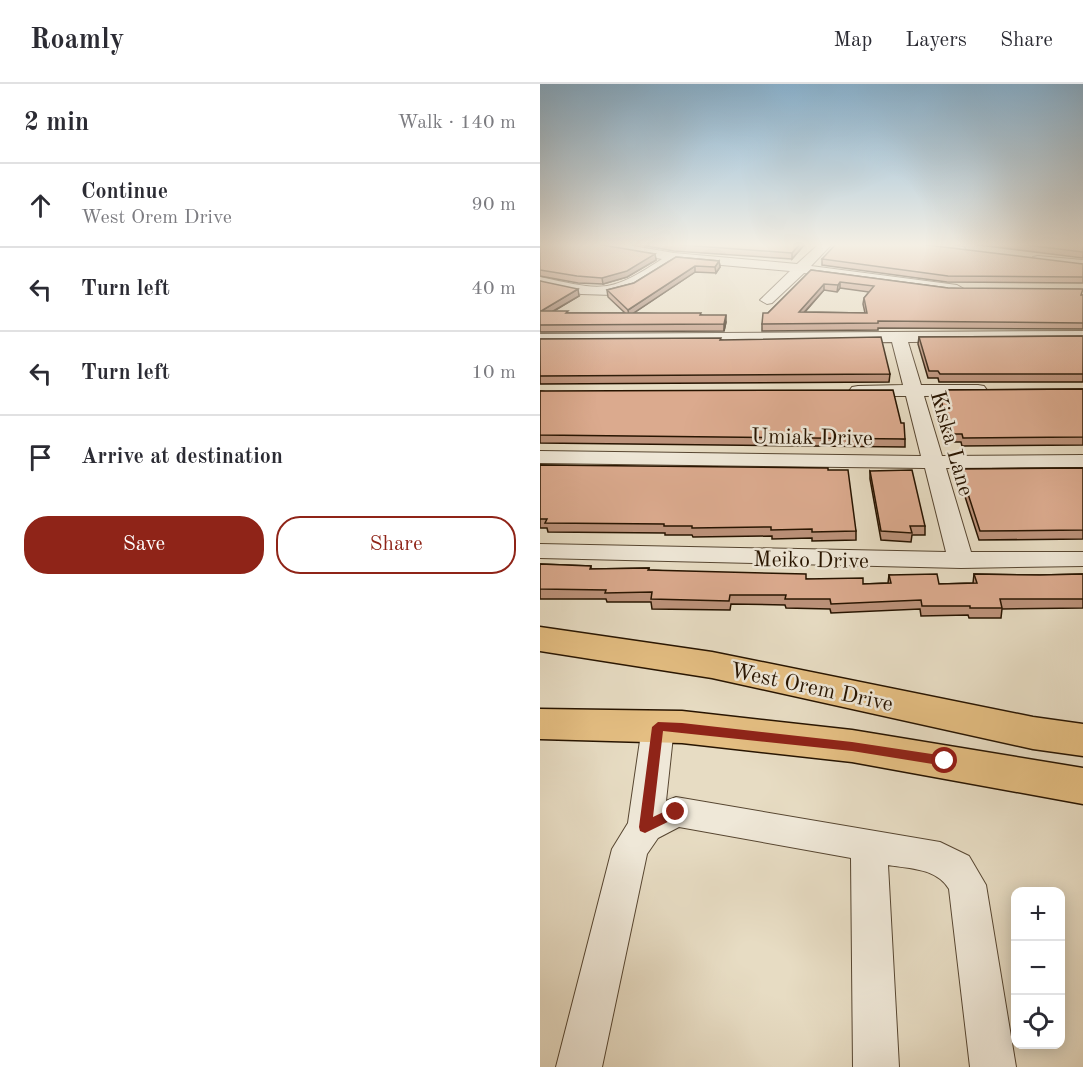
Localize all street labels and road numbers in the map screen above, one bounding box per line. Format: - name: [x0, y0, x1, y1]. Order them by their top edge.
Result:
- street label: Kiska Lane: [926, 389, 977, 499]
- street label: Umiak Drive: [751, 426, 873, 450]
- street label: Meiko Drive: [753, 549, 869, 573]
- street label: West Orem Drive: [728, 660, 895, 716]

